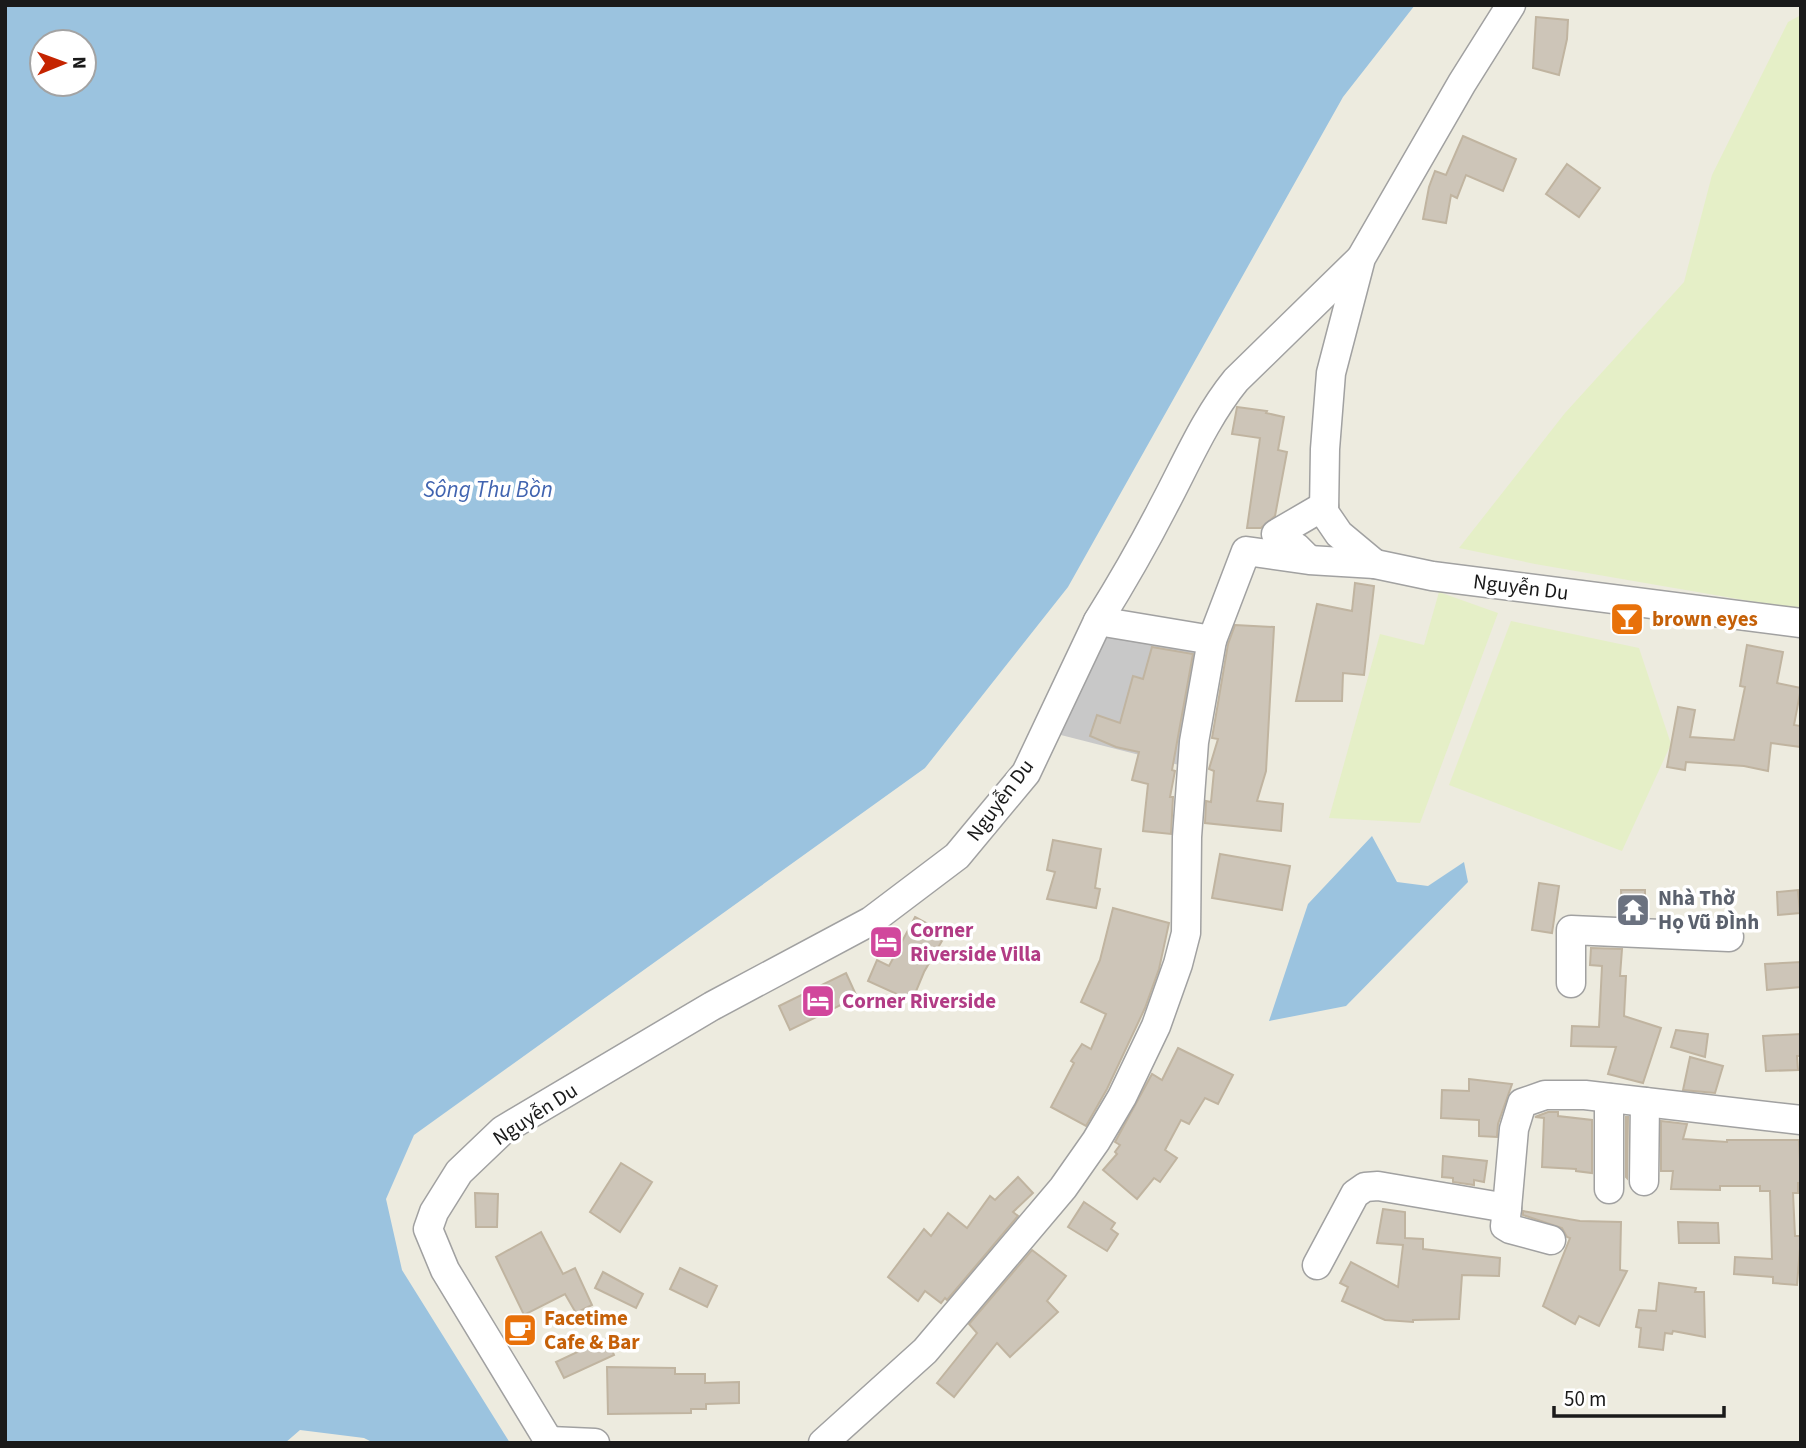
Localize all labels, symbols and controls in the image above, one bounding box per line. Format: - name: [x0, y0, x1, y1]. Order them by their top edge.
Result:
- north arrow: [28, 28, 98, 98]
- text: N: [65, 56, 92, 69]
- water label: Sông Thu Bồn: [423, 473, 553, 506]
- street label: Nguyễn Du: [1472, 566, 1570, 608]
- bar icon: brown eyes: [1608, 600, 1646, 638]
- place label: brown eyes: [1652, 604, 1758, 634]
- street label: Nguyễn Du: [959, 753, 1041, 847]
- place label: Nhà Thờ Họ Vũ ĐÌnh: [1658, 883, 1759, 937]
- temple icon: Nhà Thờ Họ Vũ ĐÌnh: [1614, 891, 1652, 929]
- place label: Corner Riverside Villa: [910, 915, 1041, 969]
- hotel icon: Corner Riverside Villa: [867, 923, 905, 961]
- hotel icon: Corner Riverside: [799, 982, 837, 1020]
- place label: Corner Riverside: [842, 986, 996, 1016]
- street label: Nguyễn Du: [487, 1075, 583, 1153]
- place label: Facetime Cafe & Bar: [544, 1303, 640, 1357]
- cafe icon: Facetime Cafe & Bar: [501, 1311, 539, 1349]
- scale bar: [1554, 1374, 1724, 1418]
- text: 50 m: [1564, 1384, 1606, 1414]

